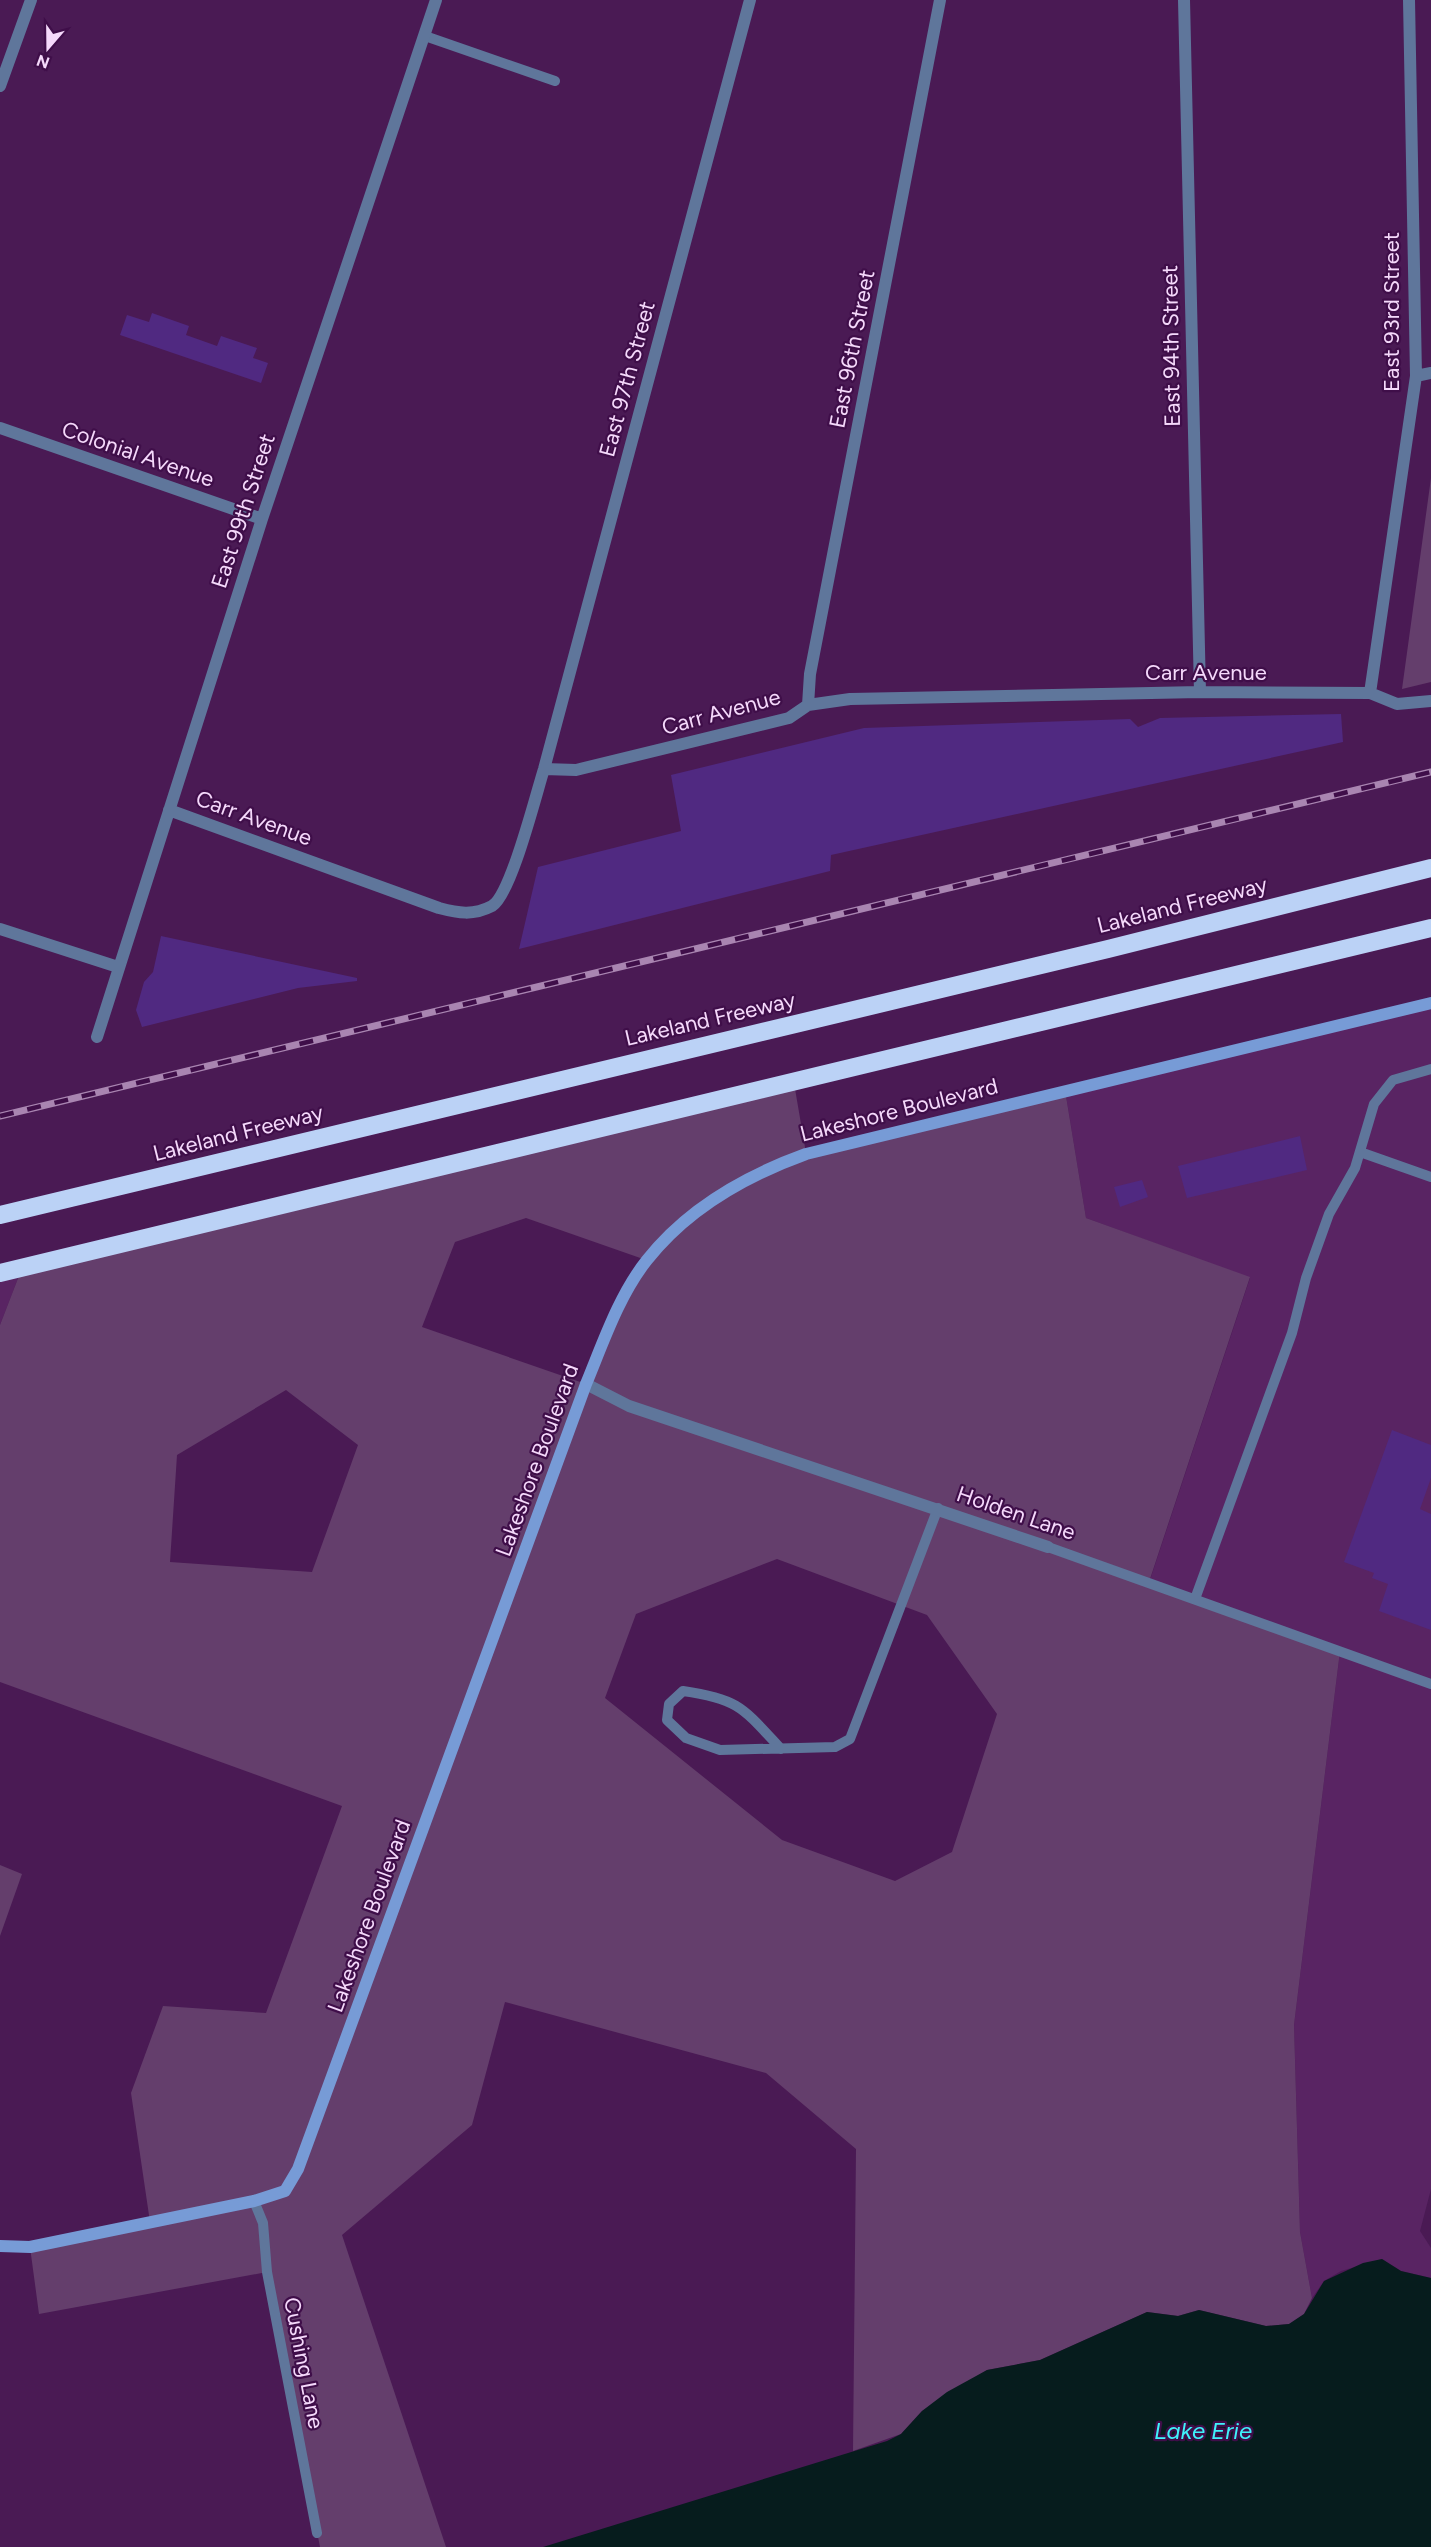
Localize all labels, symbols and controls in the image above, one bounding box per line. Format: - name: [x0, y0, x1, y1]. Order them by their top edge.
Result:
- north arrow: [18, 18, 78, 78]
- text: N: [34, 51, 52, 73]
- street label: East 93rd Street: [1378, 232, 1405, 392]
- street label: East 94th Street: [1156, 265, 1186, 427]
- street label: East 96th Street: [823, 268, 881, 430]
- street label: East 97th Street: [593, 298, 661, 460]
- street label: Colonial Avenue: [58, 415, 218, 493]
- street label: East 99th Street: [205, 430, 281, 592]
- street label: Carr Avenue: [1145, 659, 1267, 686]
- street label: Carr Avenue: [659, 683, 783, 741]
- street label: Carr Avenue: [192, 784, 316, 852]
- street label: Lakeland Freeway: [1094, 871, 1270, 939]
- street label: Lakeland Freeway: [622, 986, 798, 1052]
- street label: Lakeshore Boulevard: [797, 1072, 1001, 1148]
- street label: Lakeland Freeway: [150, 1099, 326, 1167]
- street label: Lakeshore Boulevard: [490, 1360, 584, 1560]
- street label: Holden Lane: [953, 1480, 1079, 1546]
- street label: Lakeshore Boulevard: [322, 1816, 416, 2016]
- street label: Cushing Lane: [278, 2295, 330, 2431]
- water label: Lake Erie: [1154, 2416, 1252, 2445]

